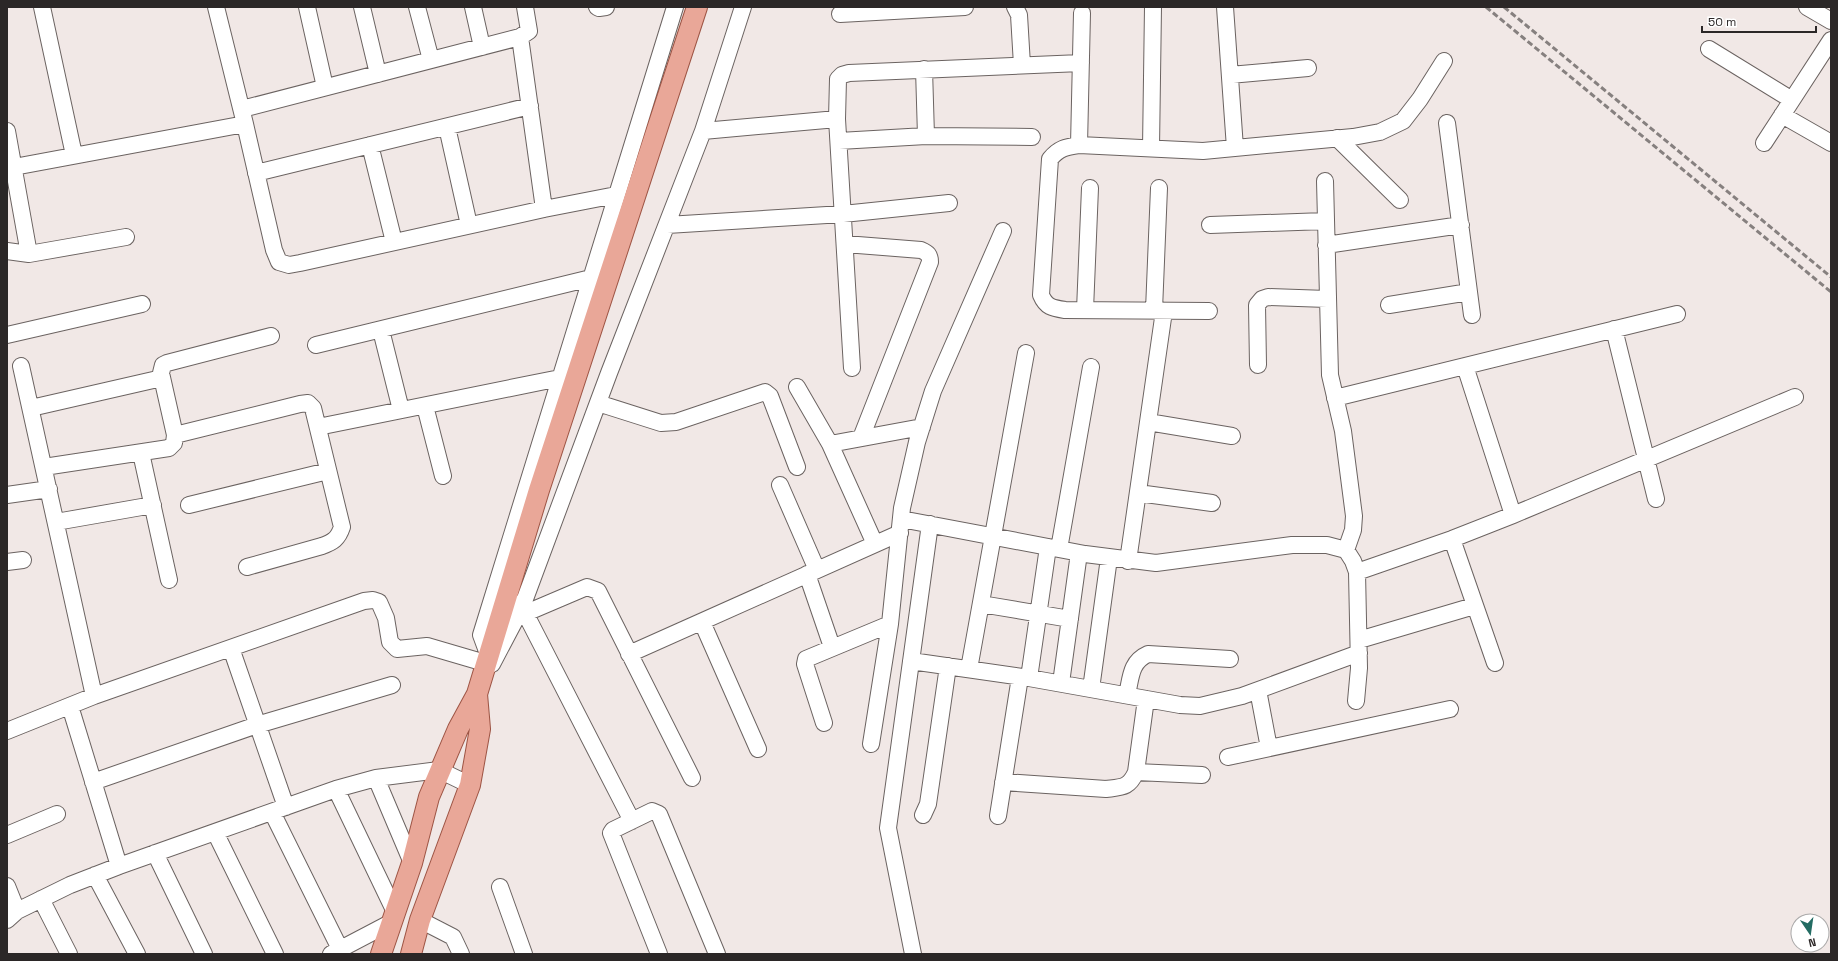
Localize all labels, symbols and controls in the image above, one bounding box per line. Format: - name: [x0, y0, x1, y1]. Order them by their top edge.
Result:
- scale bar: [1702, 8, 1816, 34]
- text: 50 m: [1708, 14, 1736, 30]
- north arrow: [1790, 913, 1830, 953]
- text: N: [1807, 935, 1817, 950]

